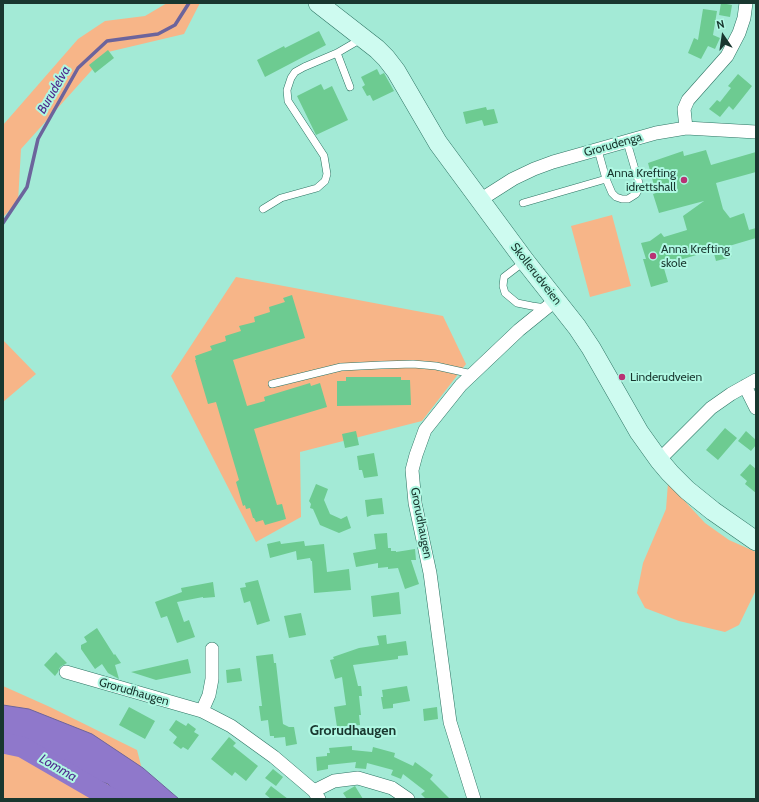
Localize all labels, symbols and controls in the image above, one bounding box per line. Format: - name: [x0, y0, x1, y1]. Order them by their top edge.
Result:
- north arrow: [703, 16, 743, 56]
- text: N: [715, 17, 726, 32]
- water label: Burudelva: [34, 63, 74, 117]
- street label: Grorudenga: [582, 130, 644, 160]
- place label: Anna Krefting idrettshall: [607, 166, 676, 194]
- marker: Anna Krefting idrettshall: [679, 175, 689, 185]
- street label: Skollerudveien: [507, 240, 565, 308]
- place label: Anna Krefting skole: [661, 242, 730, 270]
- marker: Anna Krefting skole: [648, 251, 658, 261]
- place label: Linderudveien: [630, 370, 702, 384]
- marker: Linderudveien: [617, 372, 627, 382]
- street label: Grorudhaugen: [407, 486, 435, 560]
- street label: Grorudhaugen: [97, 675, 171, 709]
- district label: Grorudhaugen: [310, 723, 396, 739]
- water label: Lomma: [37, 751, 79, 785]

